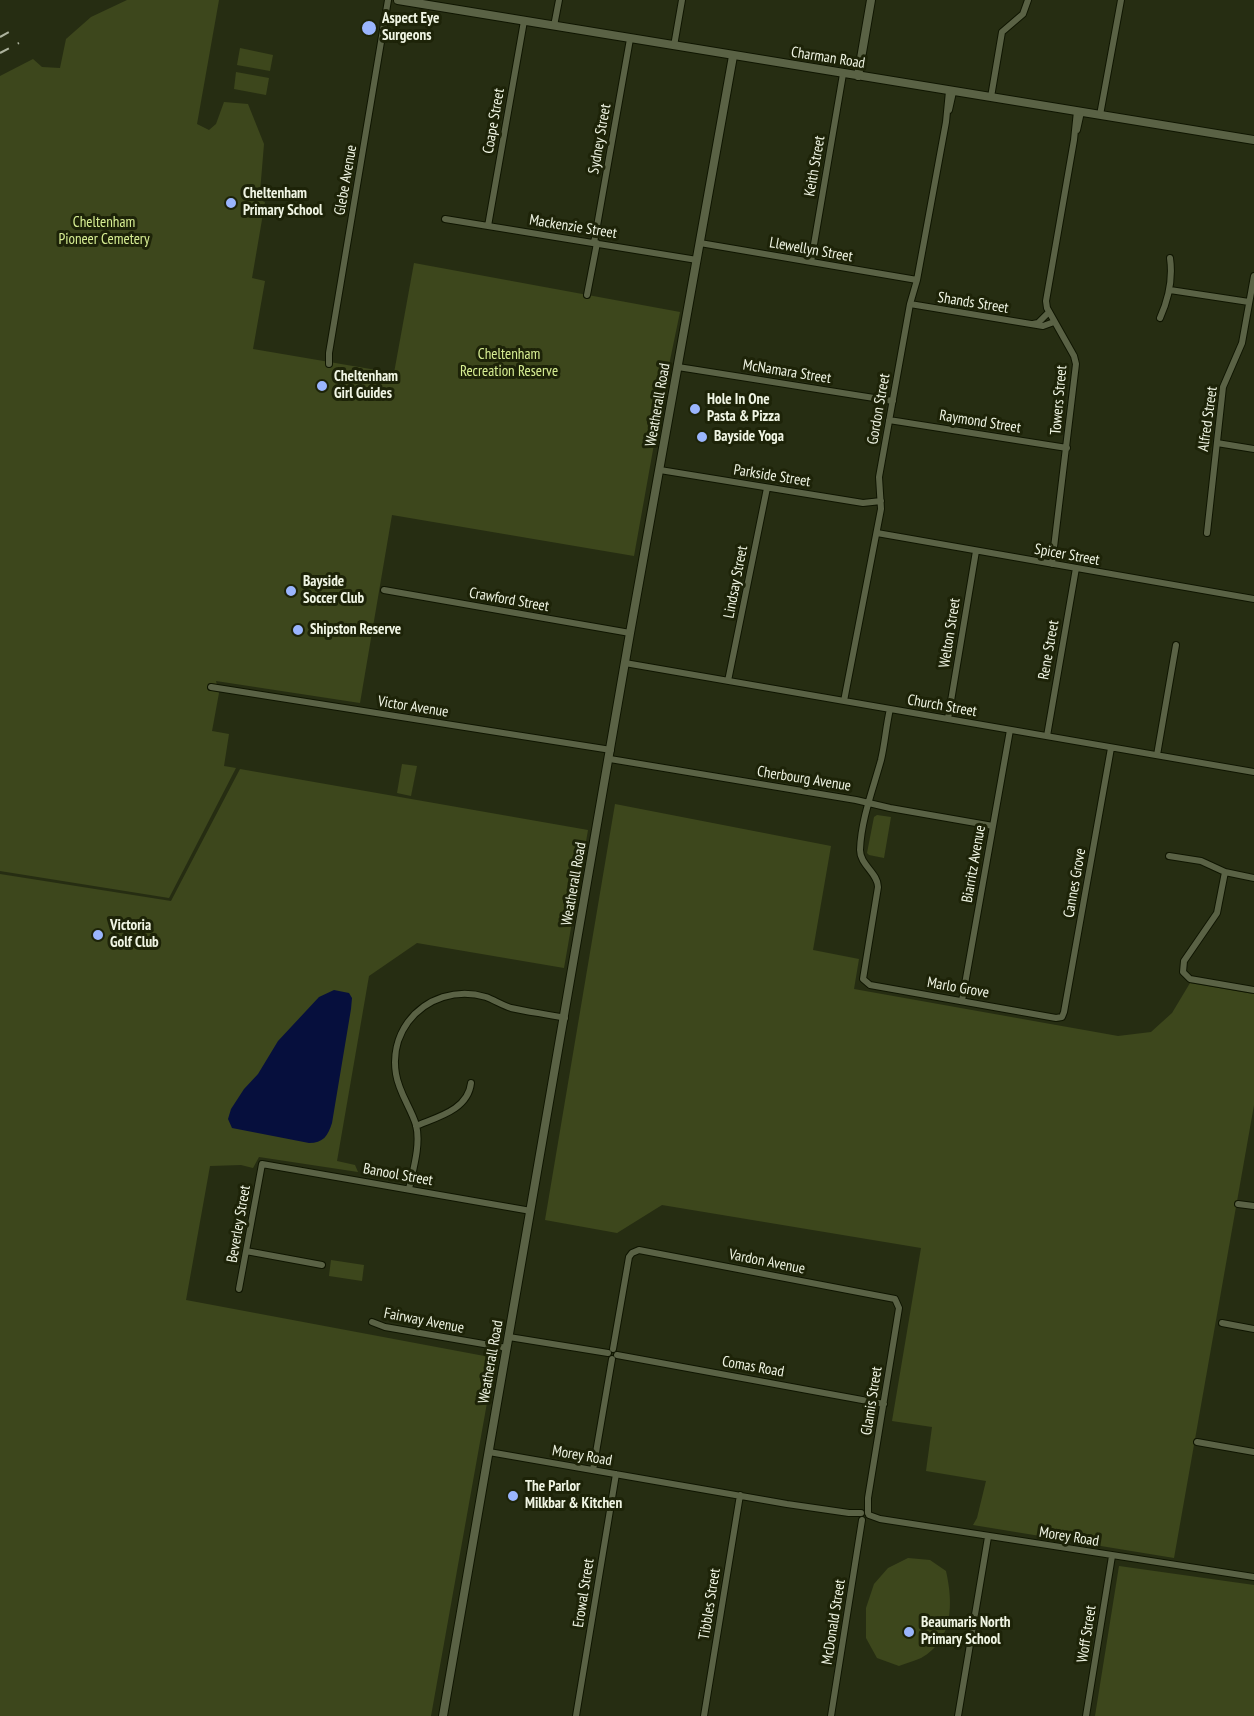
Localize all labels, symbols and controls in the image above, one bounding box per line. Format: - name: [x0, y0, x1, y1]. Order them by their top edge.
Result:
- place label: Aspect Eye Surgeons: [382, 10, 439, 45]
- marker: Aspect Eye Surgeons: [360, 19, 378, 37]
- street label: Charman Road: [790, 43, 866, 73]
- street label: Coape Street: [479, 87, 509, 155]
- street label: Sydney Street: [585, 103, 615, 175]
- street label: Keith Street: [801, 134, 829, 198]
- street label: Glebe Avenue: [331, 144, 361, 216]
- place label: Cheltenham Primary School: [243, 185, 323, 220]
- marker: Cheltenham Primary School: [224, 196, 238, 210]
- street label: Mackenzie Street: [528, 211, 618, 243]
- park label: Cheltenham Pioneer Cemetery: [58, 214, 150, 249]
- street label: Llewellyn Street: [768, 234, 854, 266]
- street label: Shands Street: [936, 289, 1010, 317]
- park label: Cheltenham Recreation Reserve: [460, 346, 558, 381]
- street label: McNamara Street: [742, 356, 832, 388]
- street label: Weatherall Road: [642, 362, 674, 448]
- street label: Towers Street: [1047, 364, 1071, 436]
- place label: Cheltenham Girl Guides: [334, 368, 398, 403]
- street label: Gordon Street: [864, 372, 894, 446]
- marker: Cheltenham Girl Guides: [315, 379, 329, 393]
- street label: Alfred Street: [1195, 385, 1221, 453]
- place label: Hole In One Pasta & Pizza: [707, 391, 780, 426]
- marker: Hole In One Pasta & Pizza: [688, 402, 702, 416]
- street label: Raymond Street: [938, 407, 1022, 437]
- place label: Bayside Yoga: [714, 428, 784, 446]
- marker: Bayside Yoga: [695, 430, 709, 444]
- street label: Parkside Street: [732, 461, 812, 491]
- street label: Spicer Street: [1033, 540, 1101, 570]
- street label: Lindsay Street: [720, 544, 752, 620]
- place label: Bayside Soccer Club: [303, 573, 364, 608]
- marker: Bayside Soccer Club: [284, 584, 298, 598]
- street label: Crawford Street: [468, 584, 550, 616]
- street label: Welton Street: [936, 597, 964, 669]
- street label: Rene Street: [1035, 619, 1063, 681]
- place label: Shipston Reserve: [310, 621, 401, 639]
- marker: Shipston Reserve: [291, 623, 305, 637]
- street label: Church Street: [906, 691, 978, 721]
- street label: Victor Avenue: [376, 693, 450, 721]
- street label: Cherbourg Avenue: [756, 763, 852, 795]
- street label: Biarritz Avenue: [958, 824, 990, 904]
- street label: Weatherall Road: [558, 841, 590, 927]
- street label: Cannes Grove: [1060, 847, 1090, 919]
- place label: Victoria Golf Club: [110, 917, 159, 952]
- marker: Victoria Golf Club: [91, 928, 105, 942]
- street label: Marlo Grove: [926, 974, 990, 1002]
- street label: Banool Street: [362, 1160, 434, 1190]
- street label: Beverley Street: [223, 1184, 255, 1264]
- street label: Vardon Avenue: [727, 1246, 807, 1278]
- street label: Fairway Avenue: [382, 1304, 466, 1338]
- street label: Weatherall Road: [475, 1319, 507, 1405]
- street label: Comas Road: [721, 1353, 785, 1381]
- street label: Glamis Street: [858, 1365, 886, 1437]
- street label: Morey Road: [551, 1442, 613, 1470]
- place label: The Parlor Milkbar & Kitchen: [525, 1478, 622, 1513]
- marker: The Parlor Milkbar & Kitchen: [506, 1489, 520, 1503]
- street label: Morey Road: [1038, 1523, 1100, 1551]
- street label: Erowal Street: [570, 1557, 598, 1629]
- street label: Tibbles Street: [695, 1567, 725, 1641]
- street label: McDonald Street: [818, 1578, 850, 1666]
- street label: Woff Street: [1074, 1604, 1100, 1664]
- place label: Beaumaris North Primary School: [921, 1614, 1011, 1649]
- marker: Beaumaris North Primary School: [902, 1625, 916, 1639]

